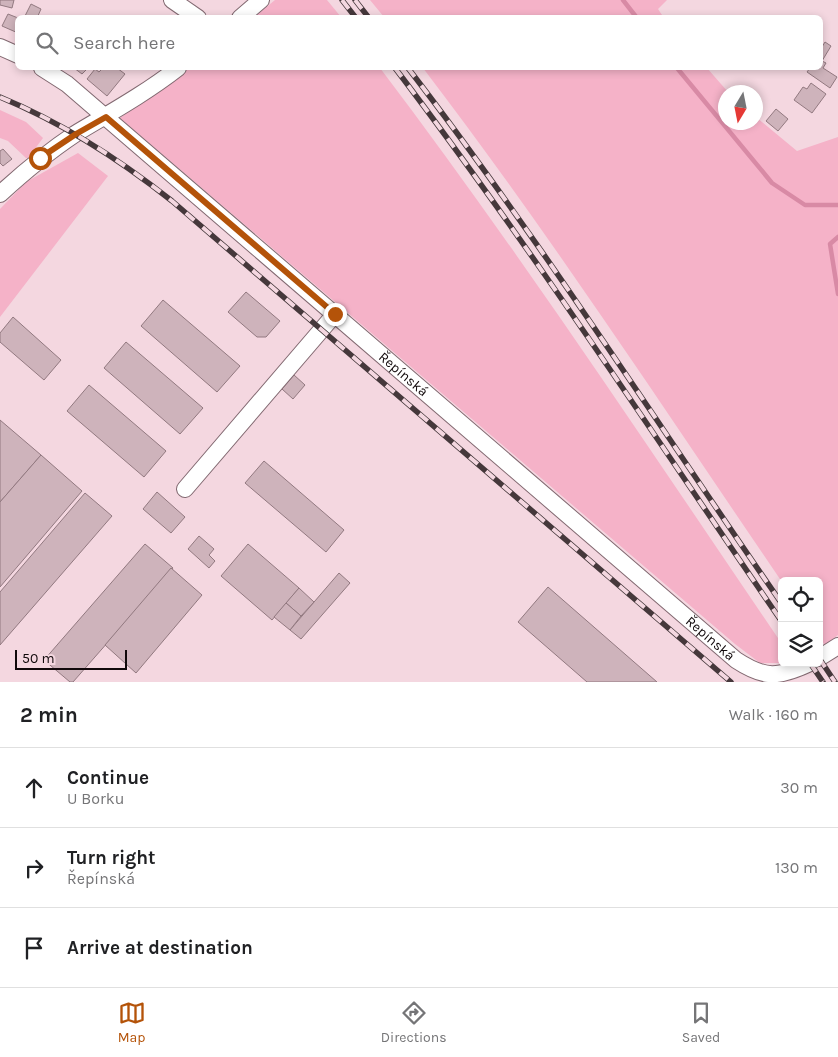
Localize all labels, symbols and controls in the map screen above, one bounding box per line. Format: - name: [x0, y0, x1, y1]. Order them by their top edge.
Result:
- search box: [15, 15, 823, 70]
- icon: search: [33, 29, 61, 57]
- text: Search here: [73, 32, 175, 54]
- north arrow: [718, 85, 763, 130]
- route start: [29, 147, 52, 170]
- route end: [324, 303, 347, 326]
- street label: Řepínská: [375, 348, 432, 400]
- map controls: [778, 577, 823, 667]
- button: locate: [778, 577, 823, 622]
- street label: Řepínská: [682, 613, 738, 664]
- button: layers: [778, 622, 823, 667]
- scale bar: [15, 647, 128, 670]
- text: 50 m: [22, 650, 55, 667]
- text: 2 min: [20, 703, 78, 727]
- text: Walk · 160 m: [729, 705, 818, 724]
- text: Continue: [67, 767, 149, 789]
- icon: ahead: [20, 774, 48, 802]
- text: 30 m: [780, 778, 818, 797]
- text: U Borku: [67, 789, 124, 808]
- text: Turn right: [67, 847, 156, 869]
- icon: right: [20, 854, 48, 882]
- text: 130 m: [775, 858, 818, 877]
- text: Řepínská: [67, 869, 135, 888]
- icon: arrive: [20, 934, 48, 962]
- text: Arrive at destination: [67, 937, 253, 959]
- tab: Map: [118, 999, 146, 1046]
- tab: Directions: [381, 999, 447, 1046]
- tab: Saved: [682, 999, 720, 1046]

